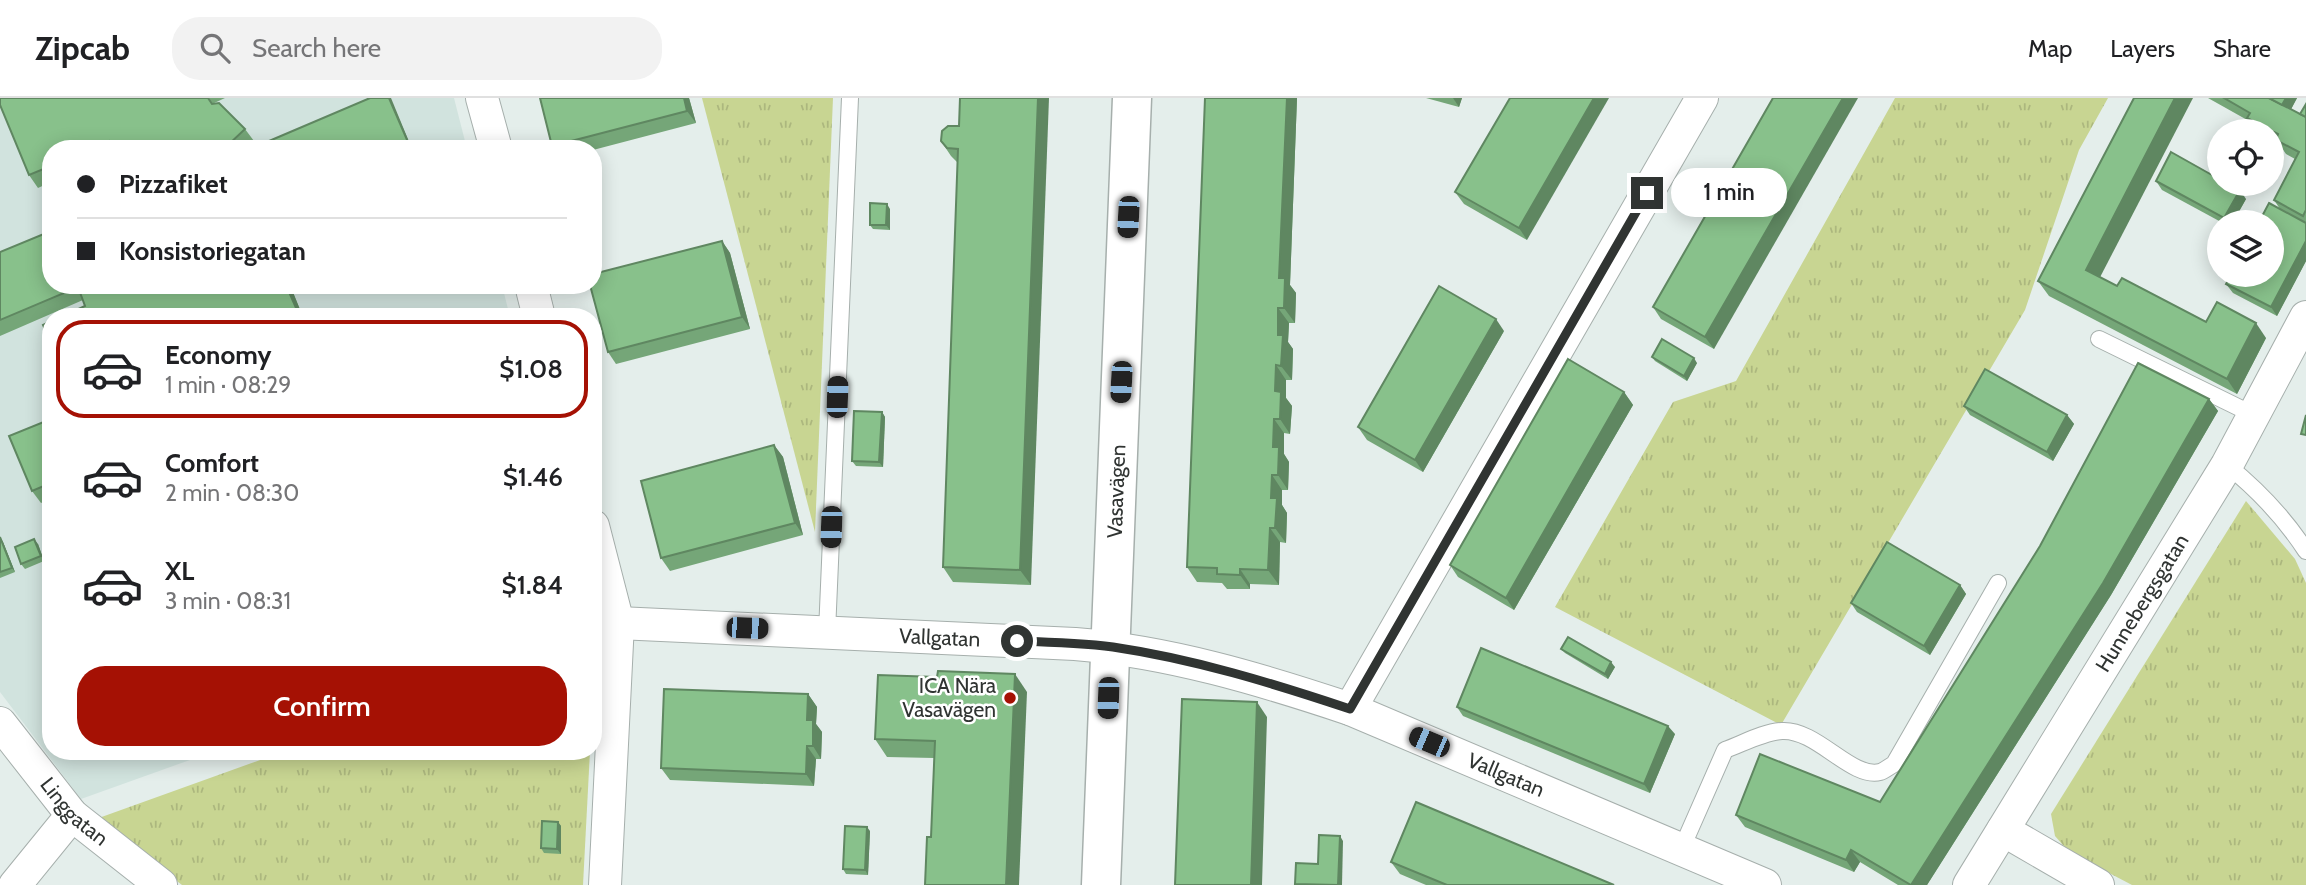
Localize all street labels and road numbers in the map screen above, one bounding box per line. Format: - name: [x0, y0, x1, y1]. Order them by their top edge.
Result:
- street label: Vasavägen: [1102, 444, 1130, 539]
- street label: Hunnebergsgatan: [2090, 529, 2194, 676]
- street label: Vallgatan: [899, 623, 981, 652]
- street label: Vallgatan: [1464, 747, 1548, 802]
- street label: Linggatan: [35, 772, 113, 851]

